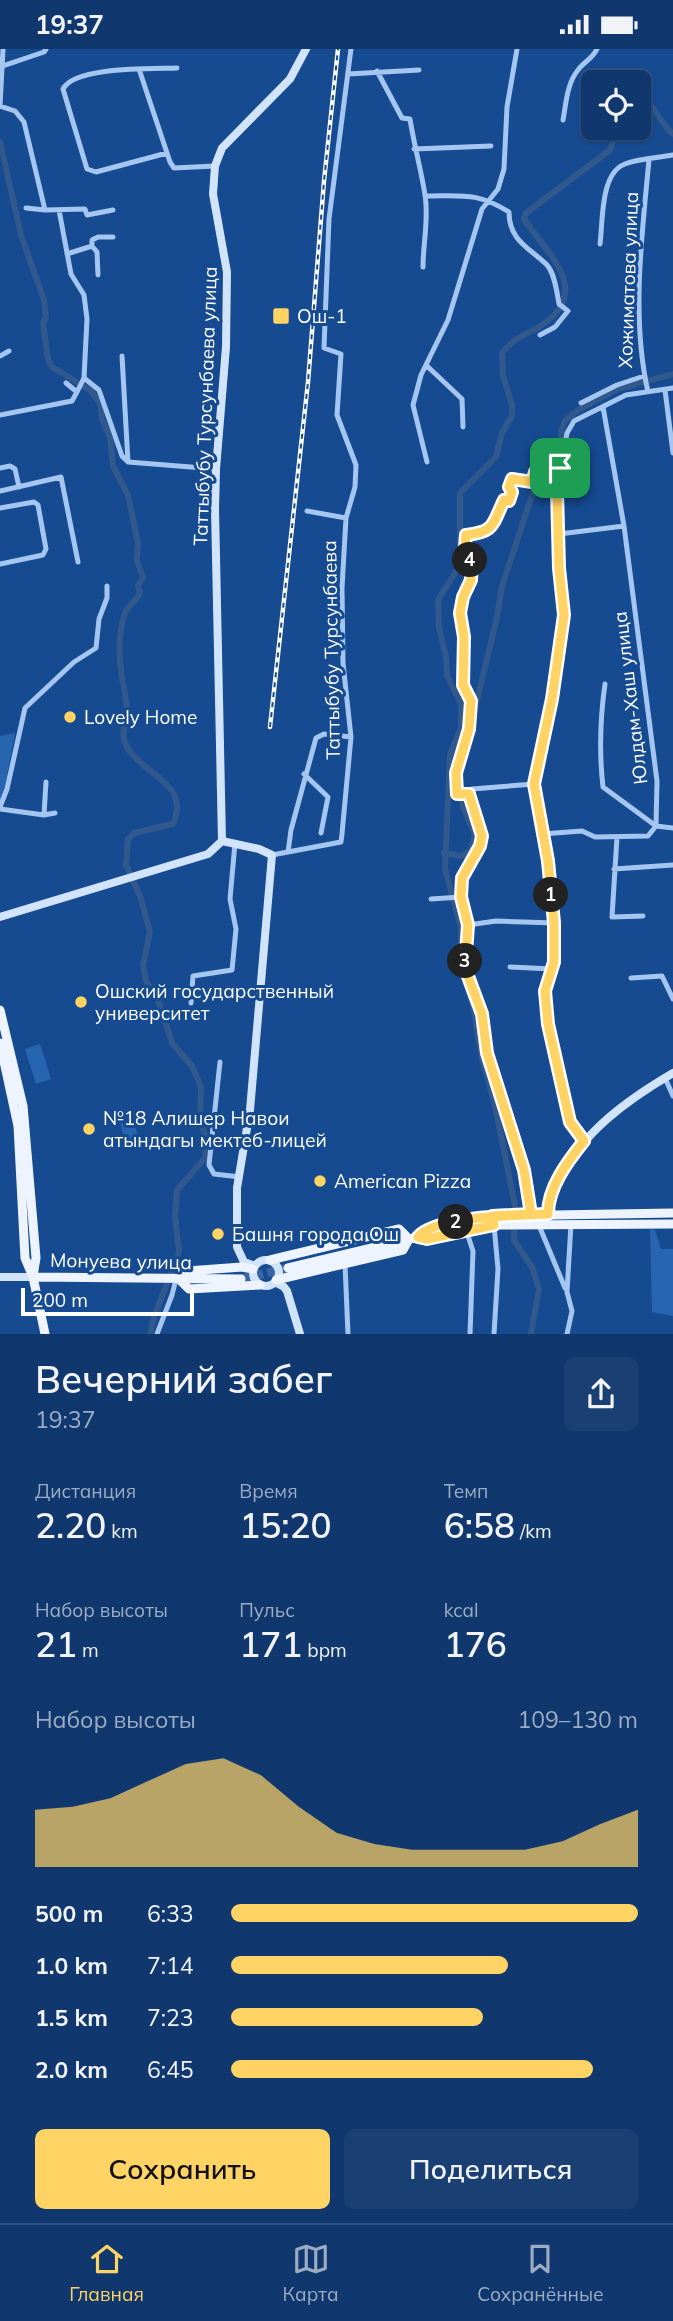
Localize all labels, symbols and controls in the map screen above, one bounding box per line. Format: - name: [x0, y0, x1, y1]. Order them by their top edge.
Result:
- text: 19:37: [35, 8, 104, 41]
- map controls: [581, 70, 651, 140]
- button: locate: [581, 70, 651, 140]
- street label: Хожиматова улица: [613, 191, 643, 369]
- street label: Таттыбубу Турсунбаева улица: [188, 266, 222, 546]
- place label: Ош-1: [297, 304, 347, 328]
- marker: Ош-1: [271, 306, 291, 326]
- pin: [530, 438, 590, 498]
- icon: arrive: [541, 449, 579, 487]
- street label: Таттыбубу Турсунбаева: [317, 540, 345, 760]
- pin: 4: [452, 543, 488, 577]
- text: 4: [464, 547, 475, 571]
- street label: Юлдам-Хаш улица: [607, 610, 653, 786]
- place label: Lovely Home: [84, 705, 197, 729]
- marker: Lovely Home: [62, 709, 78, 725]
- pin: 1: [534, 877, 568, 913]
- text: 1: [545, 882, 556, 906]
- pin: 3: [448, 943, 482, 979]
- text: 3: [459, 948, 470, 972]
- place label: Ошский государственный университет: [95, 979, 334, 1025]
- marker: Ошский государственный университет: [73, 994, 89, 1010]
- place label: №18 Алишер Навои атындагы мектеб-лицей: [103, 1106, 327, 1152]
- marker: №18 Алишер Навои атындагы мектеб-лицей: [81, 1121, 97, 1137]
- place label: American Pizza: [334, 1169, 471, 1193]
- marker: American Pizza: [312, 1173, 328, 1189]
- pin: 2: [438, 1205, 474, 1239]
- text: 2: [450, 1209, 461, 1233]
- place label: Башня города Ош: [232, 1222, 399, 1246]
- marker: Башня города Ош: [210, 1226, 226, 1242]
- street label: Монуева улица: [50, 1248, 192, 1274]
- scale bar: [21, 1285, 194, 1317]
- text: 200 m: [32, 1288, 88, 1312]
- text: Вечерний забег: [35, 1355, 332, 1403]
- button: share: [564, 1357, 638, 1431]
- text: 19:37: [35, 1405, 95, 1434]
- text: Дистанция: [35, 1479, 136, 1503]
- text: Время: [239, 1479, 298, 1503]
- text: Темп: [444, 1479, 488, 1503]
- text: 2.20: [35, 1503, 106, 1547]
- text: 15:20: [239, 1503, 332, 1547]
- text: 6:58: [444, 1503, 515, 1547]
- text: km: [106, 1519, 138, 1543]
- text: /km: [515, 1519, 552, 1543]
- text: Набор высоты: [35, 1598, 168, 1622]
- text: Пульс: [239, 1598, 295, 1622]
- text: kcal: [444, 1598, 478, 1622]
- text: 21: [35, 1622, 77, 1666]
- text: 171: [239, 1622, 302, 1666]
- text: 176: [444, 1622, 507, 1666]
- text: m: [77, 1638, 99, 1662]
- text: bpm: [302, 1638, 347, 1662]
- text: Набор высоты: [35, 1705, 196, 1734]
- text: 109–130 m: [517, 1705, 638, 1734]
- text: 500 m: [35, 1899, 103, 1928]
- text: 6:33: [147, 1899, 194, 1928]
- text: 1.0 km: [35, 1951, 108, 1980]
- text: 7:14: [147, 1951, 194, 1980]
- text: 1.5 km: [35, 2003, 108, 2032]
- text: 7:23: [147, 2003, 194, 2032]
- text: 2.0 km: [35, 2055, 108, 2084]
- text: 6:45: [147, 2055, 194, 2084]
- button: Сохранить: [35, 2129, 330, 2209]
- button: Поделиться: [344, 2129, 638, 2209]
- tab: Главная: [69, 2240, 144, 2306]
- tab: Карта: [283, 2240, 339, 2306]
- tab: Сохранённые: [477, 2240, 604, 2306]

